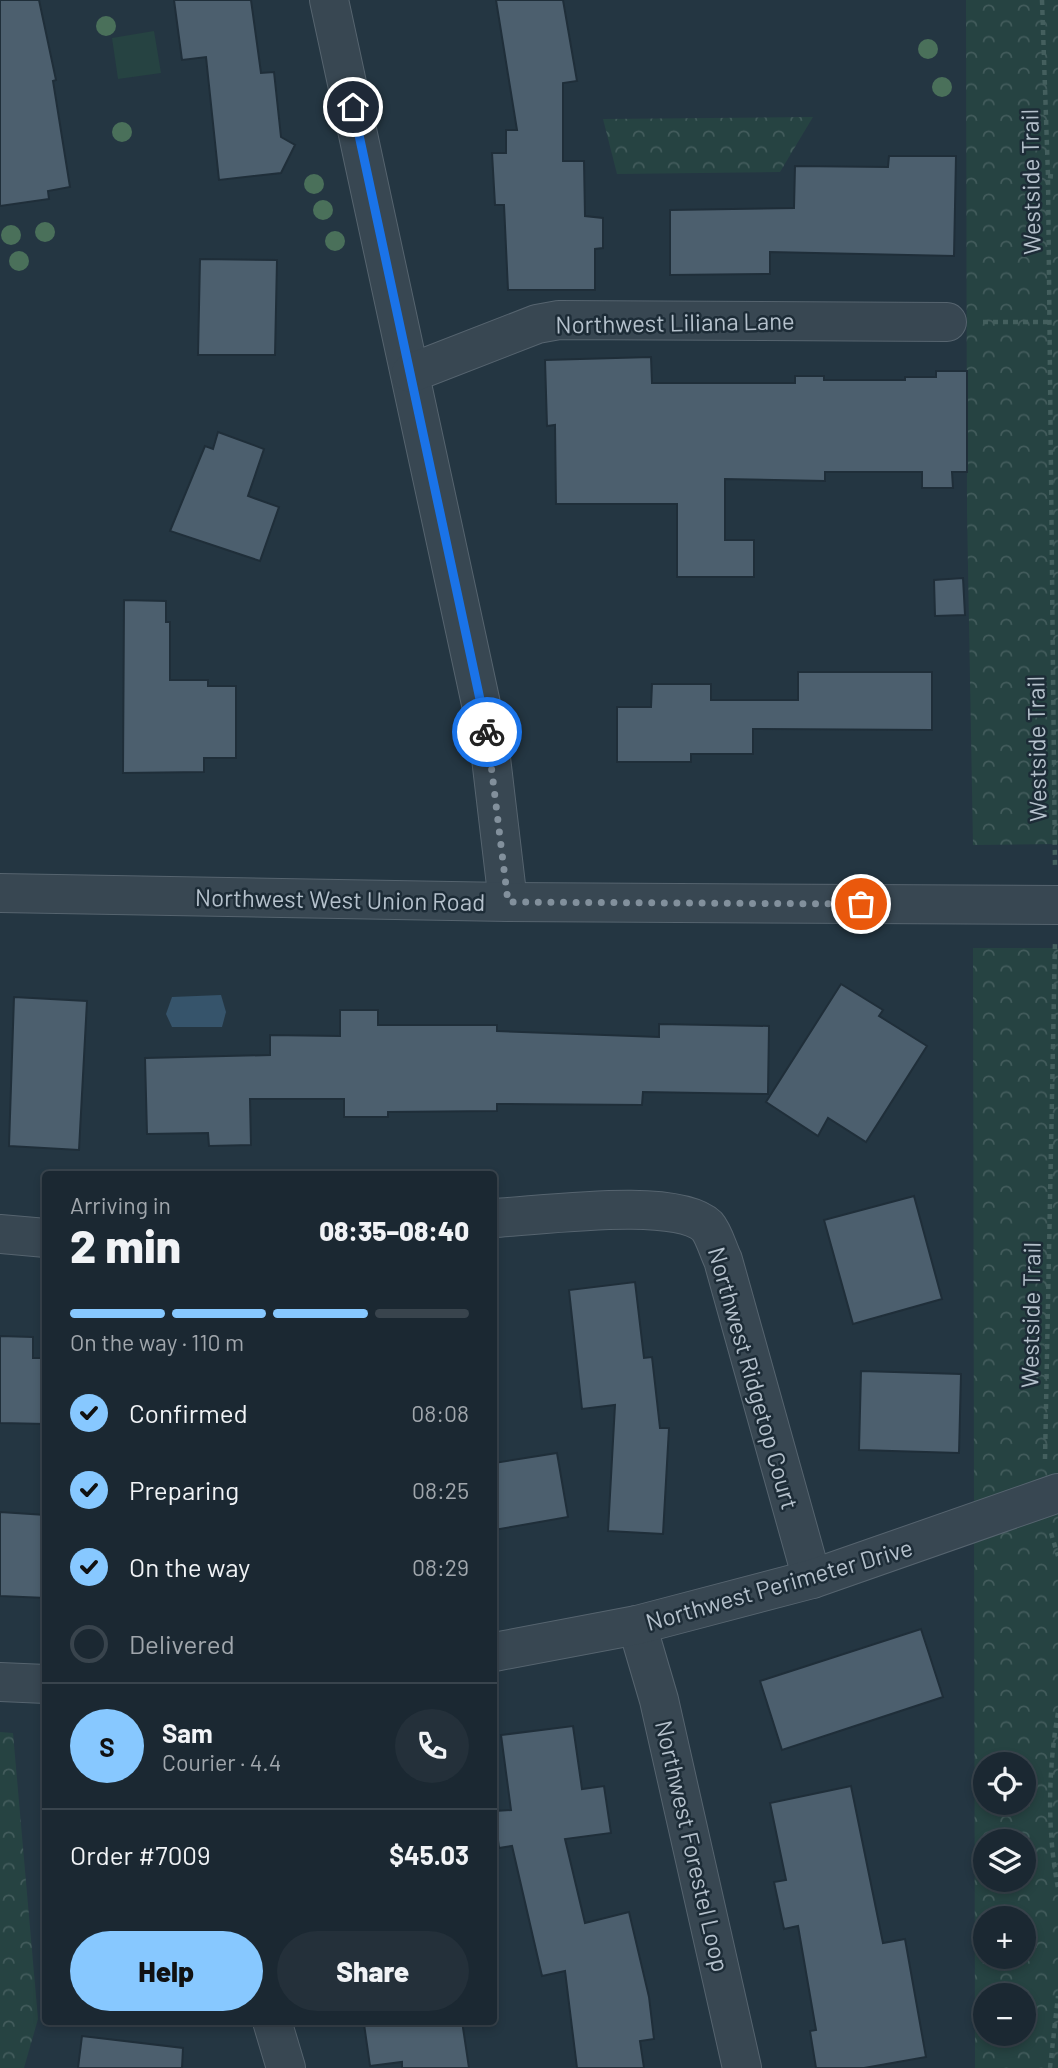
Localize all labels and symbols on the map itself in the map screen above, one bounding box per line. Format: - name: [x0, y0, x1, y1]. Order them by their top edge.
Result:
- pin: [323, 77, 383, 137]
- street label: Westside Trail: [1014, 109, 1046, 255]
- street label: Northwest Liliana Lane: [555, 305, 795, 339]
- street label: Westside Trail: [1020, 676, 1052, 822]
- courier: [452, 697, 522, 767]
- pin: [831, 874, 891, 934]
- street label: Northwest West Union Road: [195, 882, 485, 916]
- street label: Westside Trail: [1014, 1242, 1046, 1388]
- street label: Northwest Ridgetop Court: [703, 1243, 805, 1513]
- street label: Northwest Perimeter Drive: [642, 1532, 916, 1636]
- street label: Northwest Forestel Loop: [650, 1717, 736, 1975]

